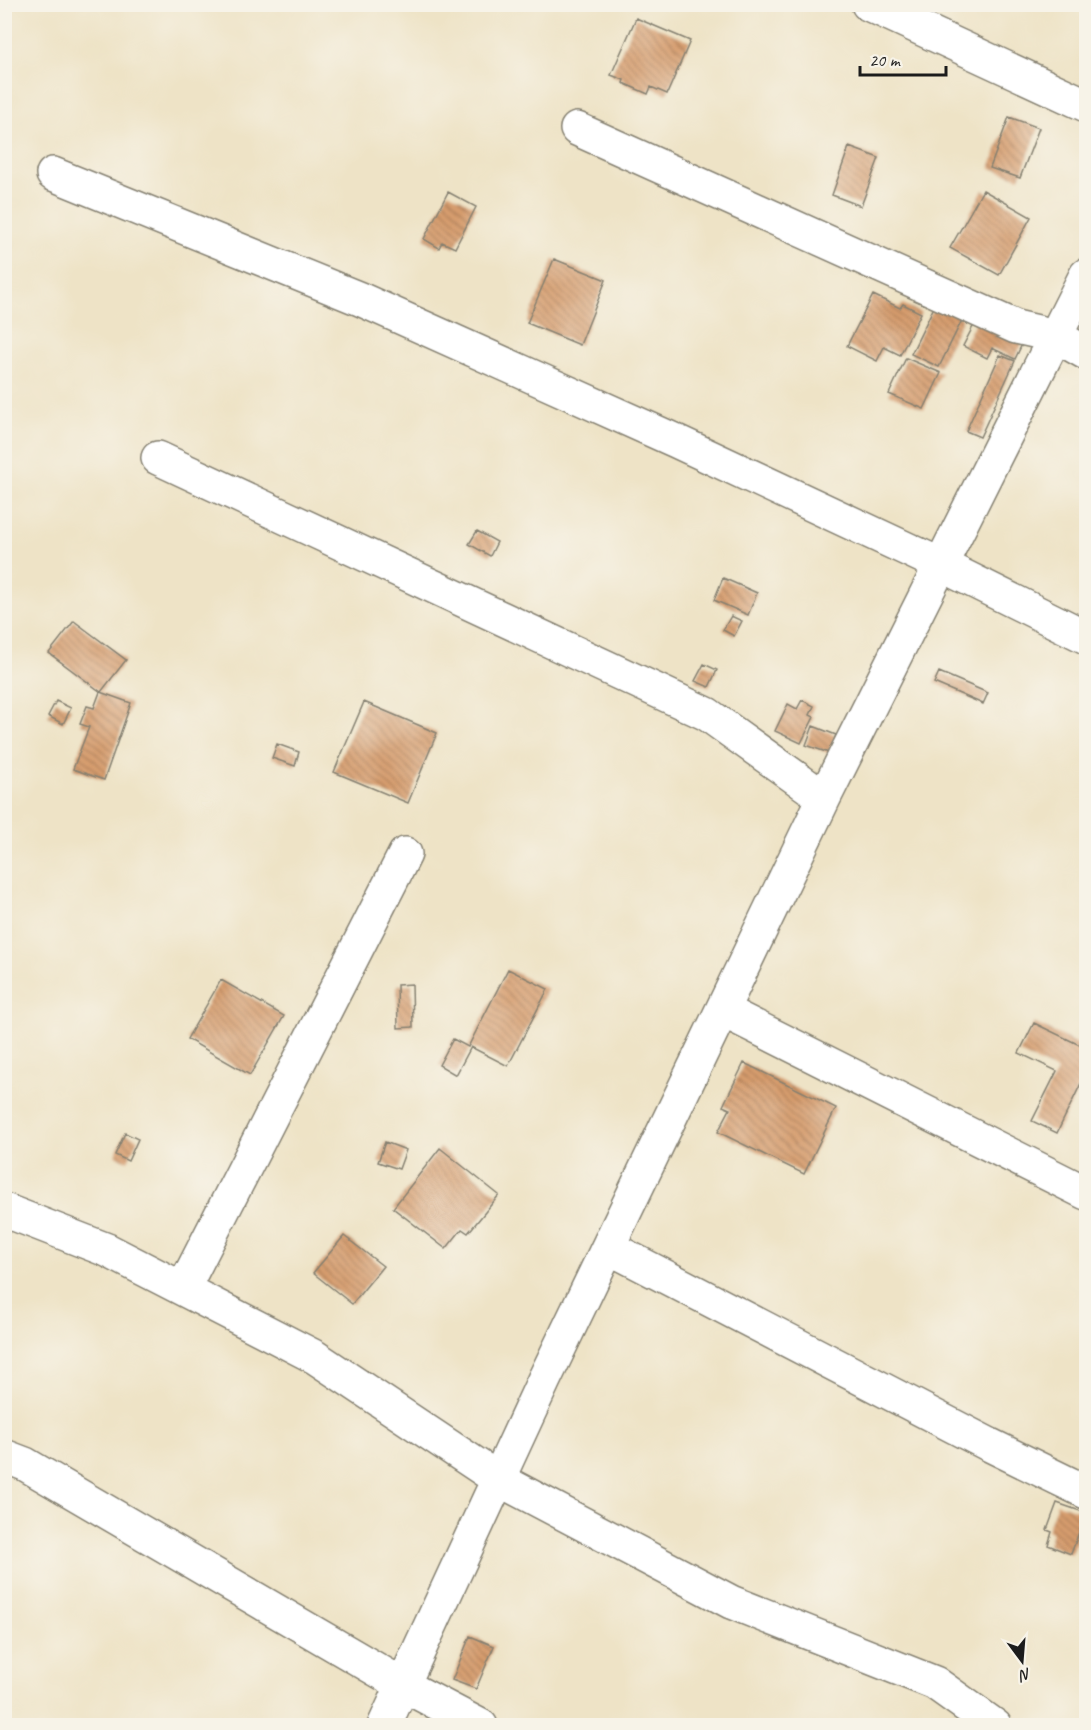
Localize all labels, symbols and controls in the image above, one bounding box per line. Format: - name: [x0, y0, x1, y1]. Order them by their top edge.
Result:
- scale bar: [860, 39, 946, 77]
- text: 20 m: [869, 49, 902, 71]
- north arrow: [992, 1631, 1052, 1691]
- text: N: [1015, 1663, 1033, 1686]

